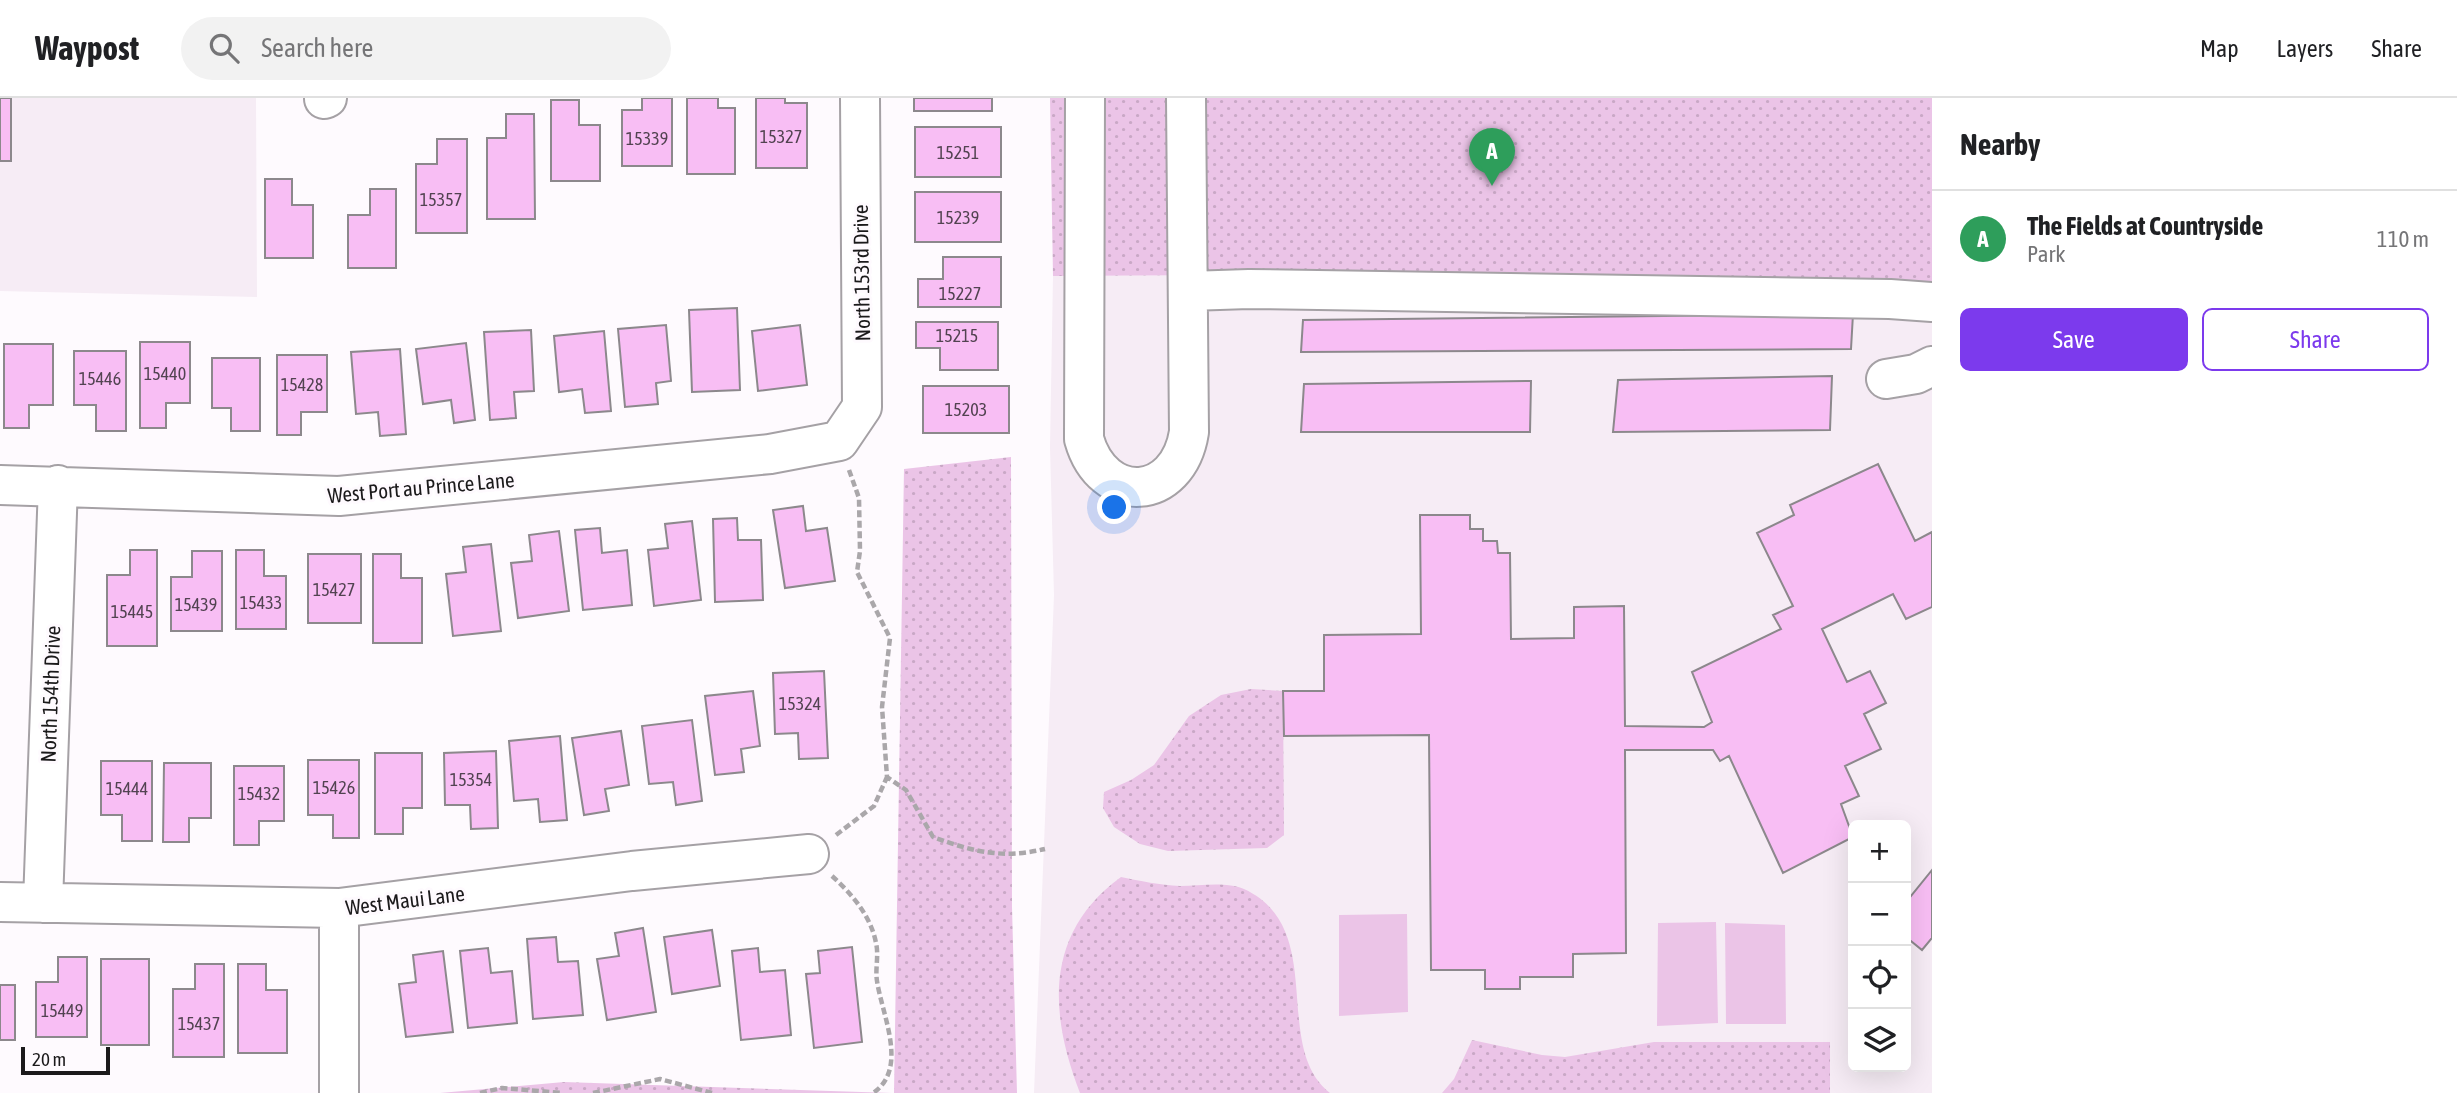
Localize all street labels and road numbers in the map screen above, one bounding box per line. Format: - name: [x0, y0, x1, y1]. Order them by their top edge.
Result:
- street label: North 153rd Drive: [848, 204, 874, 342]
- street label: West Port au Prince Lane: [327, 467, 515, 507]
- street label: North 154th Drive: [36, 625, 64, 763]
- street label: West Maui Lane: [344, 881, 466, 919]

